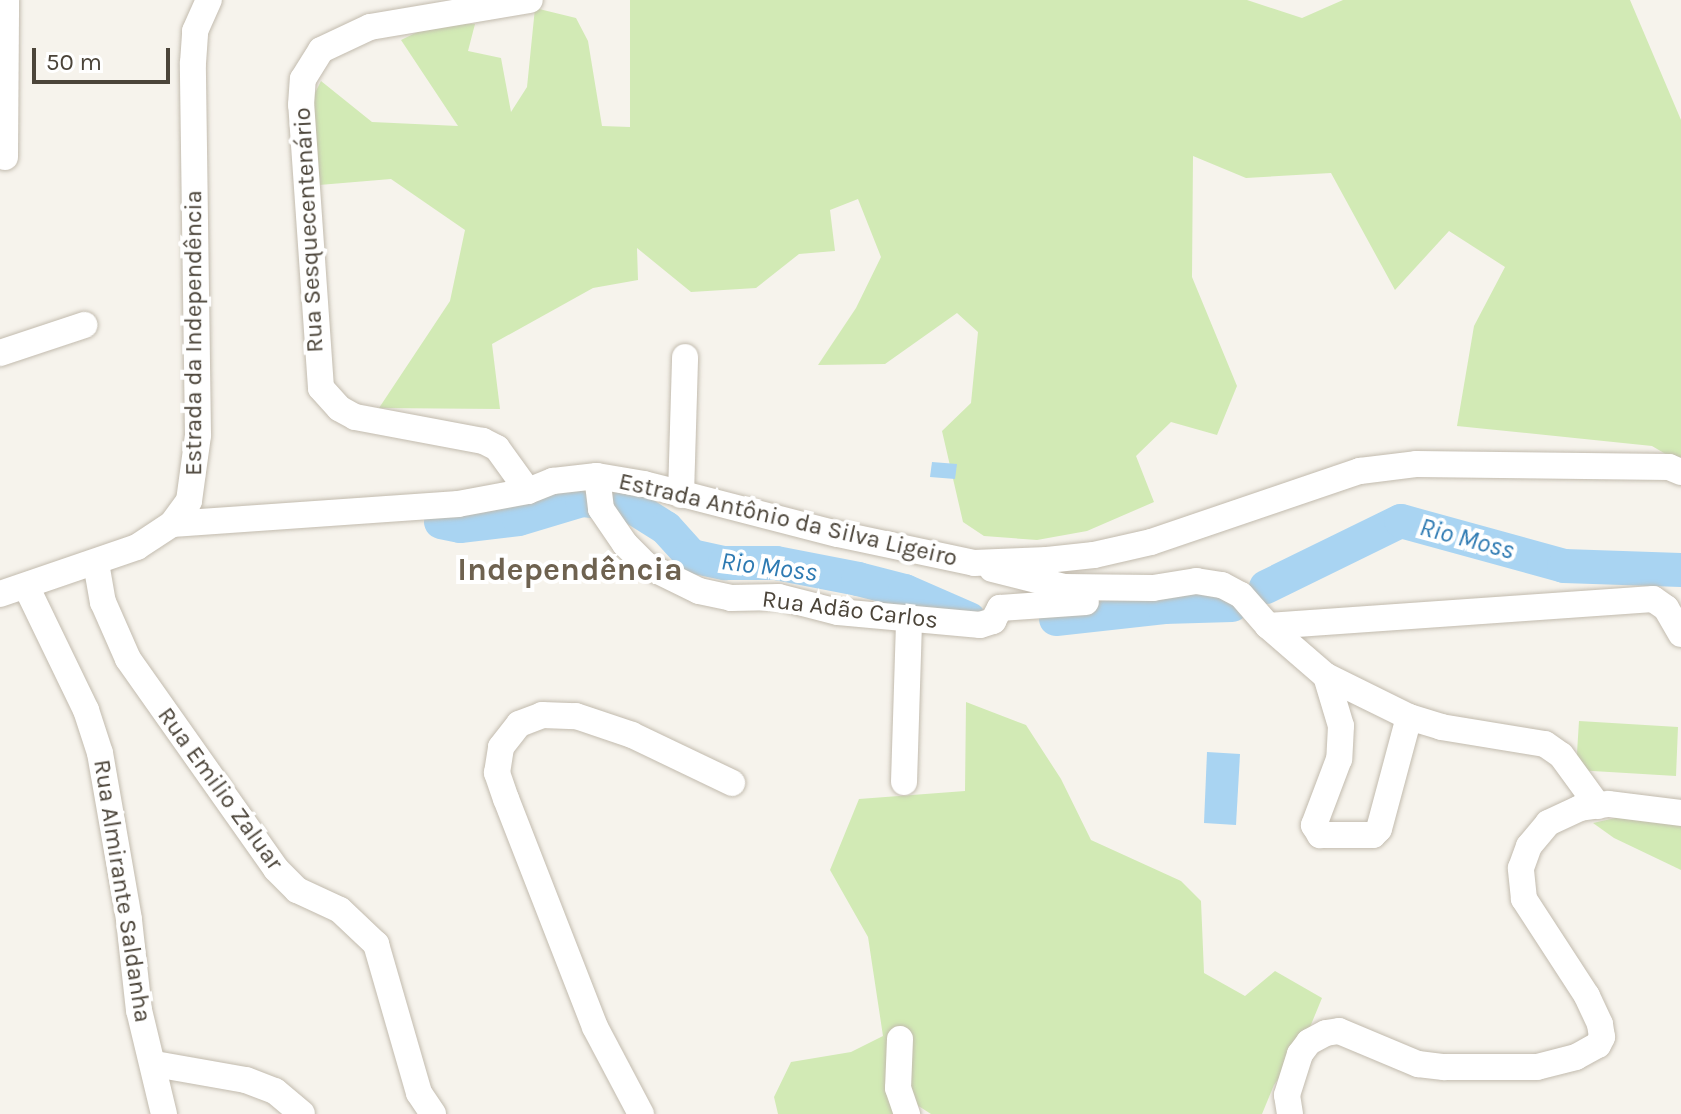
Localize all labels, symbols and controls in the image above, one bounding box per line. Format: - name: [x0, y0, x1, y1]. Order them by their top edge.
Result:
- scale bar: [36, 32, 174, 82]
- text: 50 m: [46, 48, 102, 76]
- street label: Rua Sesquecentenário: [288, 107, 330, 353]
- street label: Estrada da Independência: [180, 190, 208, 476]
- street label: Estrada Antônio da Silva Ligeiro: [616, 467, 960, 573]
- water label: Rio Moss: [1416, 511, 1518, 567]
- water label: Rio Moss: [719, 546, 819, 588]
- district label: Independência: [457, 551, 683, 589]
- street label: Rua Adão Carlos: [760, 585, 940, 635]
- street label: Rua Emilio Zaluar: [151, 702, 289, 876]
- street label: Rua Almirante Saldanha: [87, 758, 157, 1024]

